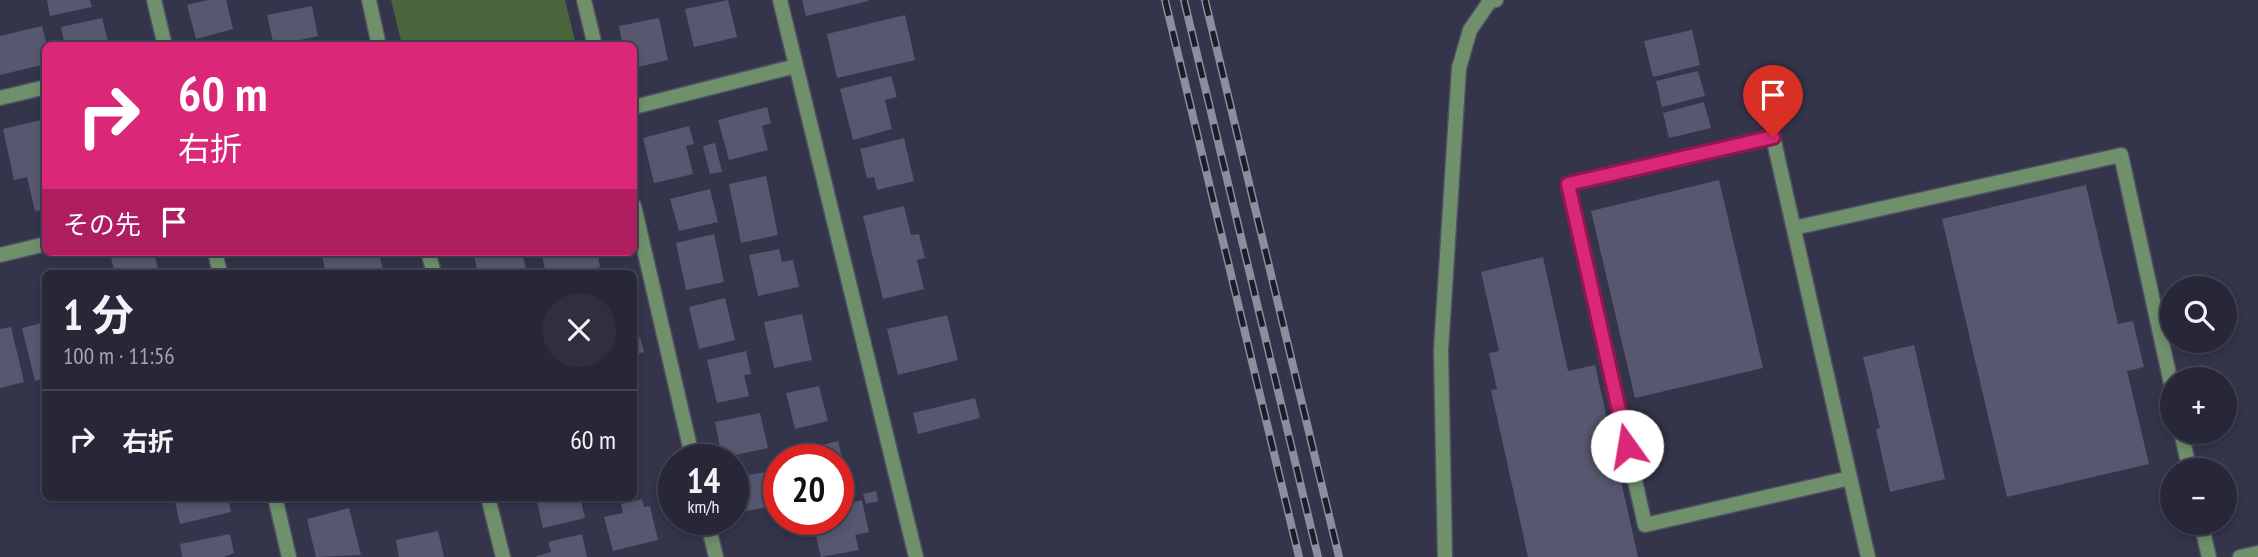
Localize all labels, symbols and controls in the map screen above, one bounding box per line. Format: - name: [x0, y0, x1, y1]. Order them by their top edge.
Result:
- text: 60 m: [178, 61, 267, 125]
- pin: [1743, 65, 1803, 137]
- icon: right: [63, 70, 154, 161]
- icon: arrive: [1754, 76, 1792, 114]
- text: 右折: [178, 127, 242, 169]
- icon: arrive: [155, 203, 193, 241]
- text: その先: [63, 208, 141, 241]
- map controls: [2160, 276, 2237, 535]
- button: search: [2160, 276, 2237, 353]
- text: 1 分: [63, 287, 134, 342]
- button: close: [542, 293, 616, 367]
- text: 100 m · 11:56: [63, 341, 175, 370]
- button: +: [2160, 367, 2237, 444]
- position arrow: [1590, 409, 1664, 483]
- icon: right: [63, 420, 101, 458]
- text: 60 m: [570, 423, 616, 456]
- text: 右折: [122, 425, 174, 458]
- speed limit sign: 20: [763, 444, 854, 535]
- text: 14: [687, 457, 720, 503]
- button: −: [2160, 458, 2237, 535]
- text: km/h: [688, 495, 719, 518]

